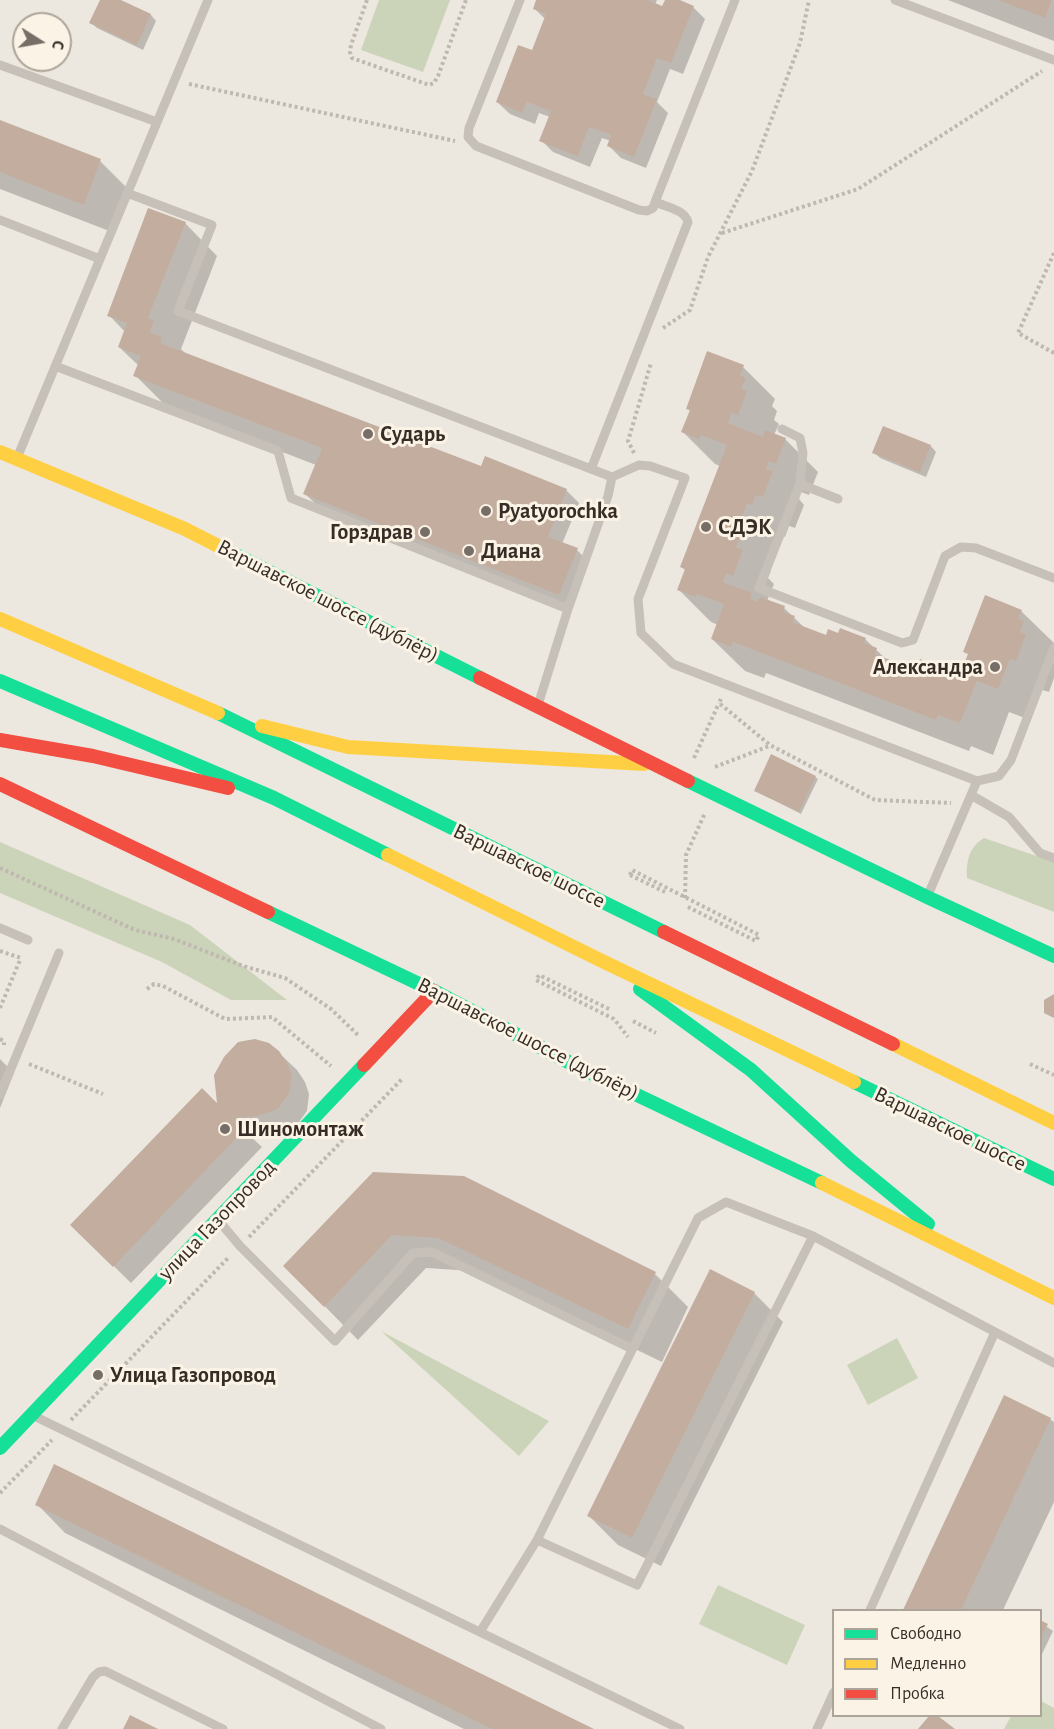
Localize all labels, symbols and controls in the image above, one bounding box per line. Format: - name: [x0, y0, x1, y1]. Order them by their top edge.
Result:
- north arrow: [12, 12, 72, 72]
- text: С: [49, 39, 66, 51]
- place label: Сударь: [380, 421, 445, 447]
- marker: Сударь: [361, 427, 375, 441]
- place label: Pyatyorochka: [498, 498, 618, 524]
- marker: Pyatyorochka: [479, 504, 493, 518]
- place label: СДЭК: [718, 514, 771, 540]
- place label: Горздрав: [330, 519, 413, 545]
- marker: СДЭК: [699, 520, 713, 534]
- marker: Горздрав: [418, 525, 432, 539]
- street label: Варшавское шоссе (дублёр): [213, 534, 443, 668]
- place label: Диана: [481, 538, 541, 564]
- marker: Диана: [462, 544, 476, 558]
- place label: Александра: [873, 654, 983, 680]
- marker: Александра: [988, 660, 1002, 674]
- street label: Варшавское шоссе: [449, 818, 609, 914]
- street label: Варшавское шоссе (дублёр): [413, 972, 643, 1106]
- street label: Варшавское шоссе: [870, 1081, 1030, 1177]
- place label: Шиномонтаж: [237, 1116, 364, 1142]
- marker: Шиномонтаж: [218, 1122, 232, 1136]
- street label: улица Газопровод: [153, 1154, 281, 1286]
- place label: Улица Газопровод: [110, 1362, 276, 1388]
- marker: Улица Газопровод: [91, 1368, 105, 1382]
- legend: [832, 1609, 1042, 1717]
- text: Свободно: [890, 1625, 962, 1643]
- text: Медленно: [890, 1655, 966, 1673]
- text: Пробка: [890, 1685, 945, 1703]

